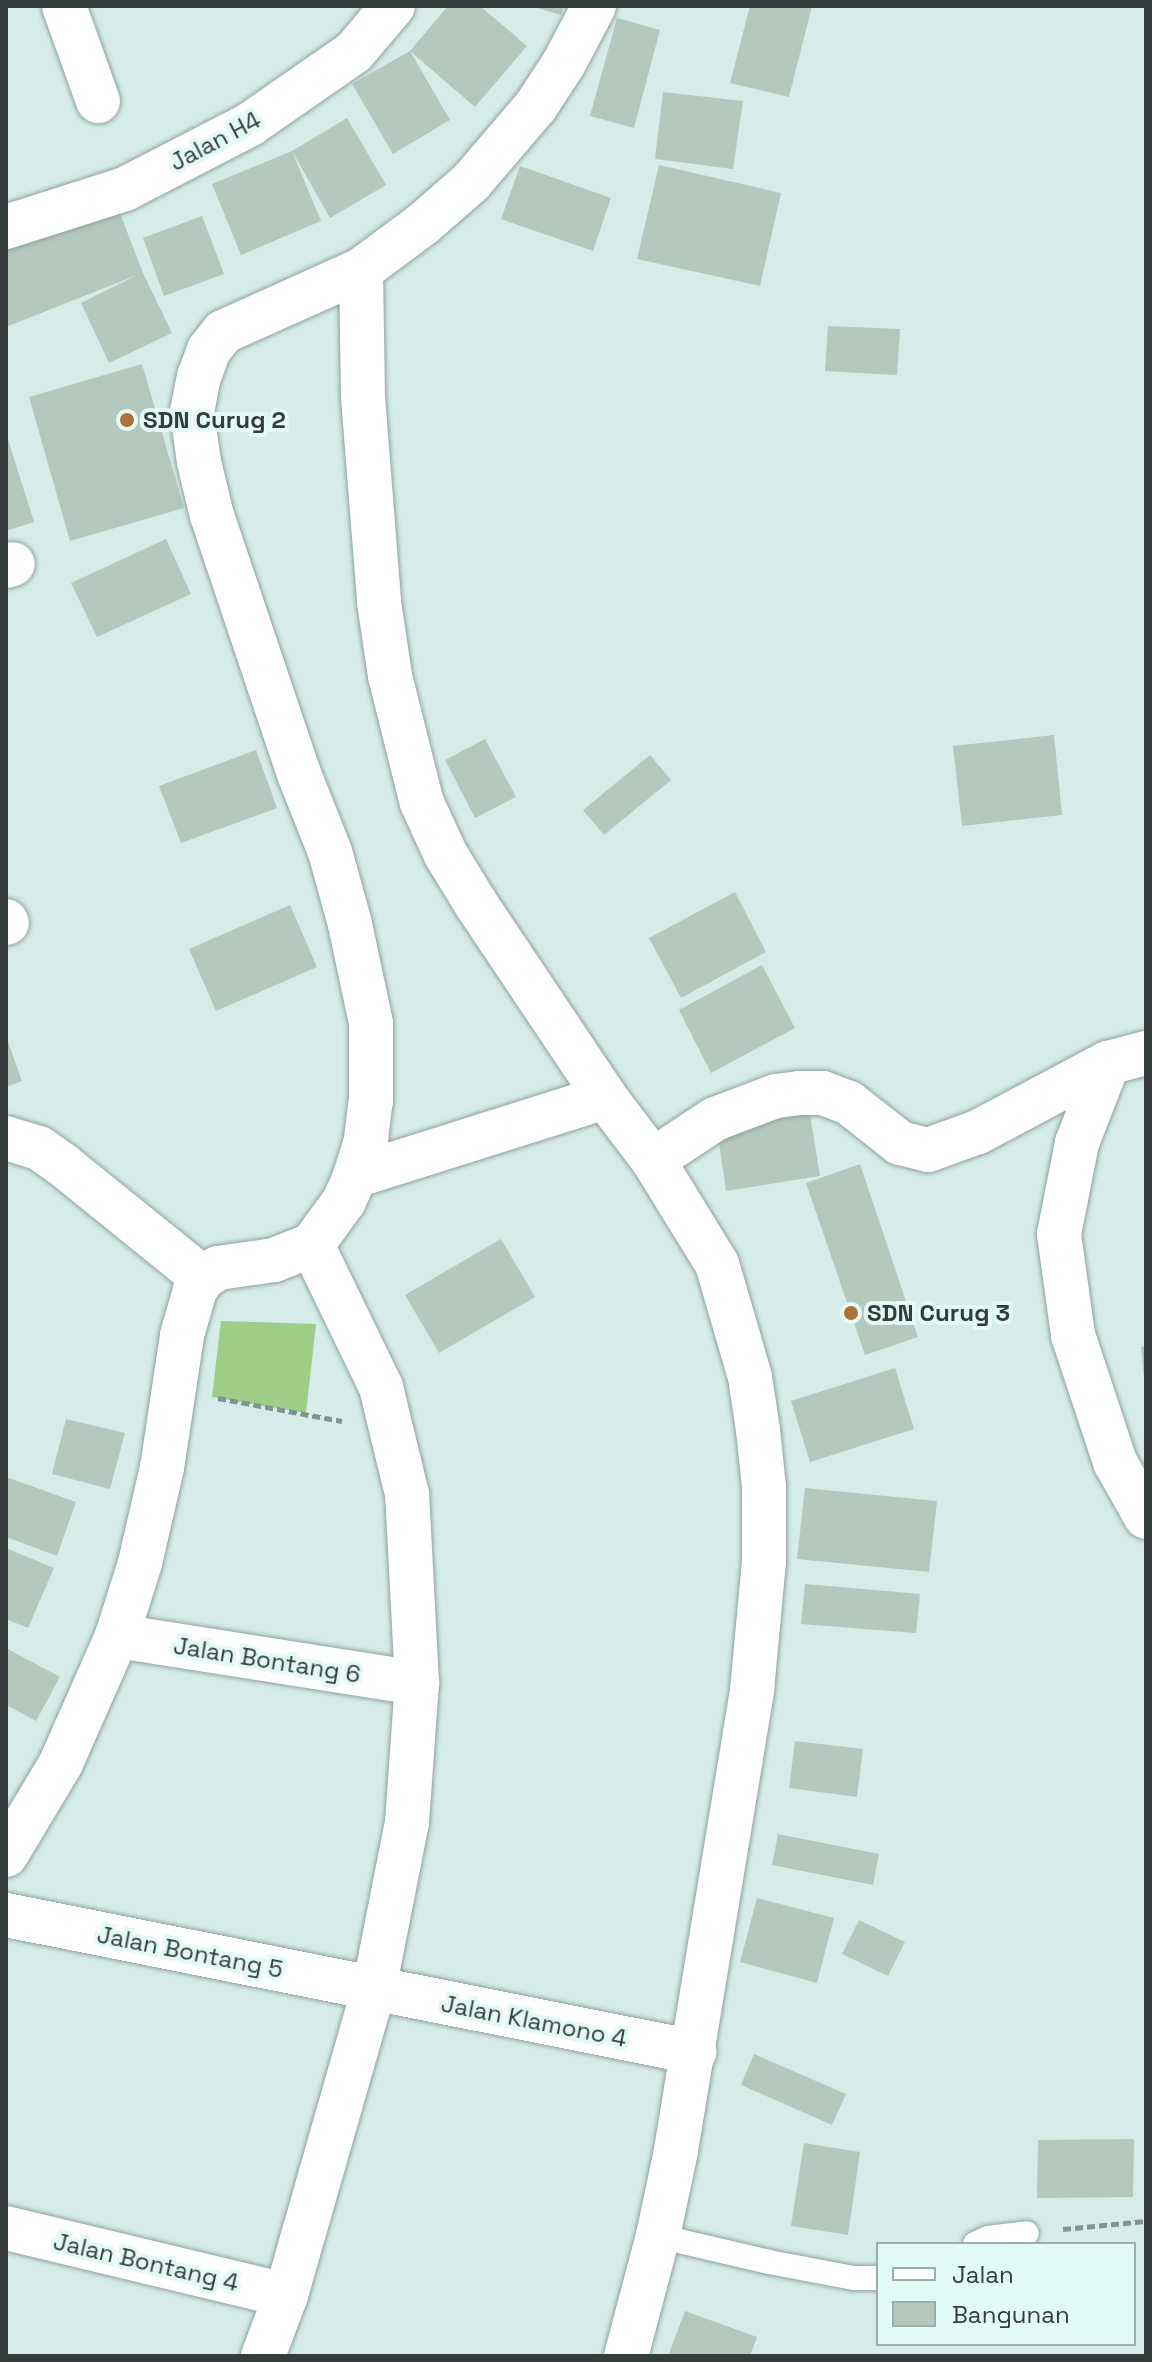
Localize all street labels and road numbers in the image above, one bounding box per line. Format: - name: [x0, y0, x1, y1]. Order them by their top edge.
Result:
- street label: Jalan H4: [165, 105, 265, 177]
- street label: Jalan Bontang 6: [171, 1631, 363, 1689]
- street label: Jalan Bontang 5: [95, 1920, 285, 1984]
- street label: Jalan Klamono 4: [439, 1989, 629, 2053]
- street label: Jalan Bontang 4: [51, 2227, 241, 2297]

